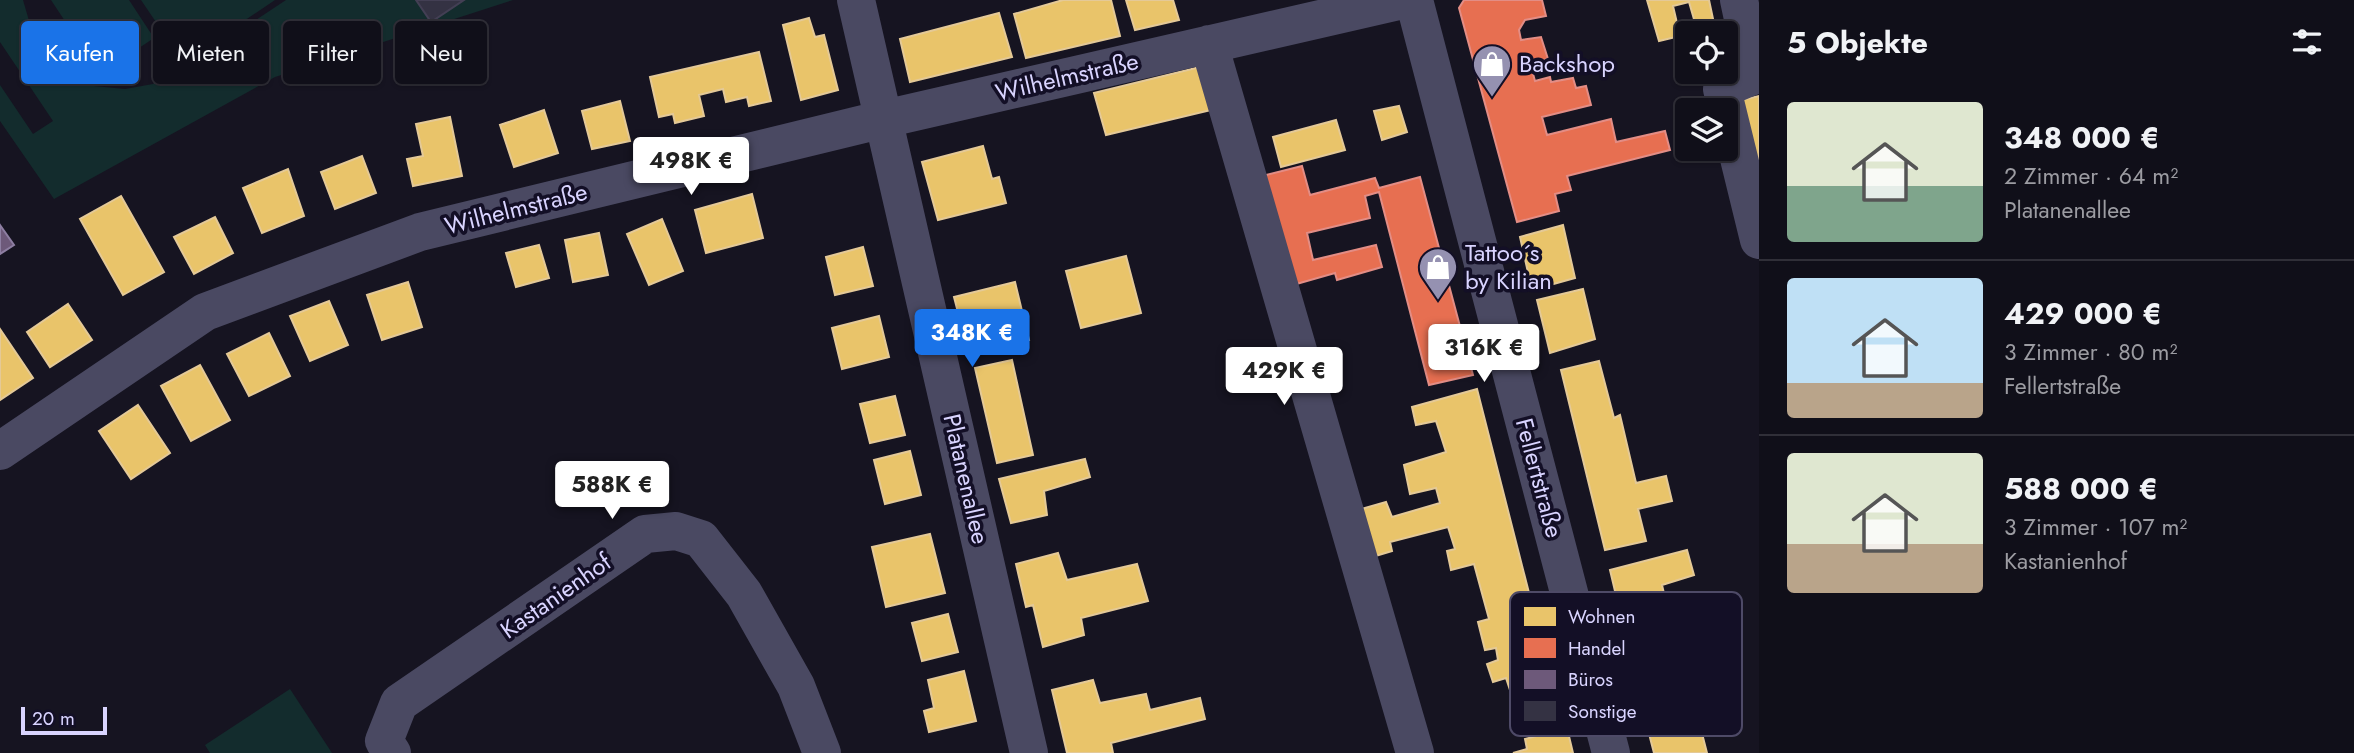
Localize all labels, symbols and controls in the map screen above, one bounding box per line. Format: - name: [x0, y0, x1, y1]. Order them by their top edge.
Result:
- chip: Kaufen: [21, 21, 139, 84]
- chip: Mieten: [153, 21, 269, 84]
- chip: Filter: [283, 21, 381, 84]
- chip: Neu: [395, 21, 487, 84]
- map controls: [1675, 21, 1738, 161]
- button: locate: [1675, 21, 1738, 84]
- text: 5 Objekte: [1787, 21, 1928, 64]
- icon: filters: [2288, 23, 2326, 61]
- street label: Wilhelmstraße: [992, 43, 1142, 110]
- shop icon: Backshop: [1471, 43, 1513, 98]
- place label: Backshop: [1519, 46, 1615, 81]
- button: layers: [1675, 98, 1738, 161]
- text: 348 000 €: [2004, 116, 2160, 159]
- icon: home: [1843, 130, 1927, 214]
- pin: 498K €: [634, 138, 748, 197]
- text: 498K €: [649, 143, 733, 177]
- text: 2 Zimmer · 64 m²: [2004, 159, 2178, 193]
- street label: Wilhelmstraße: [441, 174, 591, 243]
- text: Platanenallee: [2004, 193, 2131, 227]
- place label: Tattoo´s by Kilian: [1465, 235, 1552, 298]
- shop icon: Tattoo´s by Kilian: [1417, 246, 1459, 301]
- text: 429 000 €: [2004, 292, 2162, 335]
- icon: home: [1843, 306, 1927, 390]
- pin: 348K €: [915, 310, 1029, 369]
- text: 348K €: [931, 315, 1013, 349]
- pin: 316K €: [1427, 324, 1541, 384]
- text: 316K €: [1444, 330, 1524, 364]
- text: 3 Zimmer · 80 m²: [2004, 335, 2177, 369]
- pin: 429K €: [1227, 348, 1341, 407]
- text: 429K €: [1242, 353, 1326, 387]
- text: Fellertstraße: [2004, 369, 2121, 403]
- street label: Platanenallee: [935, 410, 998, 547]
- street label: Fellertstraße: [1507, 414, 1572, 541]
- pin: 588K €: [555, 462, 669, 521]
- text: 588K €: [571, 467, 653, 501]
- text: 588 000 €: [2004, 467, 2158, 510]
- icon: home: [1843, 481, 1927, 565]
- text: 3 Zimmer · 107 m²: [2004, 510, 2187, 544]
- street label: Kastanienhof: [493, 544, 619, 647]
- text: Kastanienhof: [2004, 544, 2127, 578]
- legend: [1510, 592, 1742, 736]
- text: Wohnen: [1568, 603, 1635, 630]
- text: Handel: [1568, 635, 1626, 662]
- text: Büros: [1568, 666, 1613, 693]
- text: Sonstige: [1568, 698, 1637, 725]
- scale bar: [21, 704, 107, 736]
- text: 20 m: [32, 705, 75, 732]

